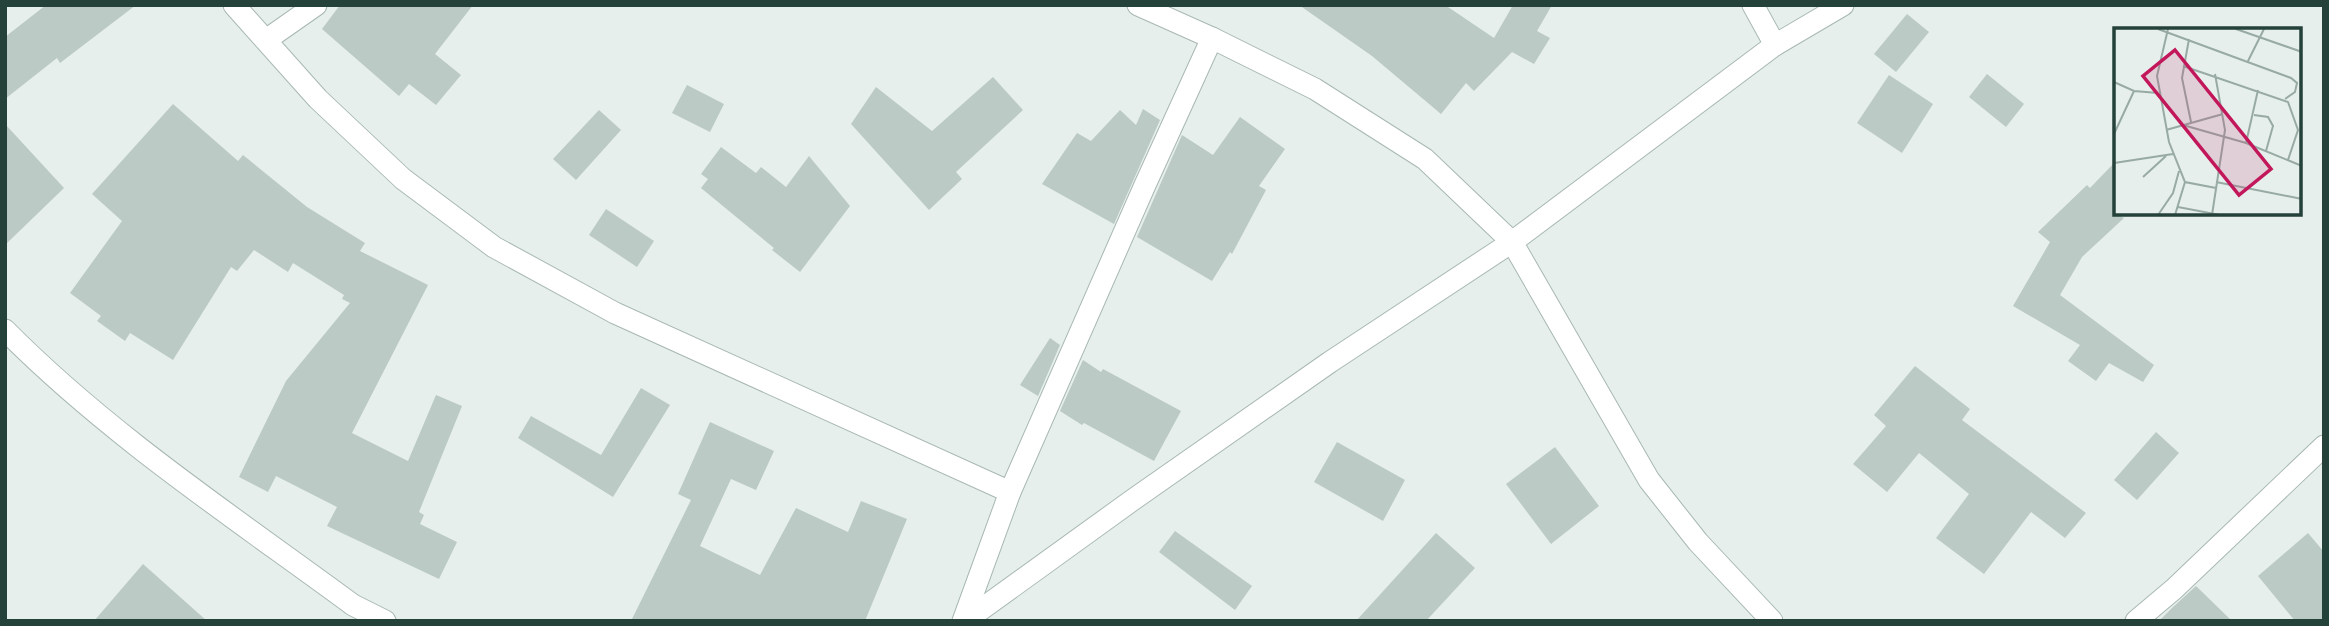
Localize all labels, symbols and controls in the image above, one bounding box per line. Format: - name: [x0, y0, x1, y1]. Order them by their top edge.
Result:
- inset map: [2114, 28, 2301, 215]

